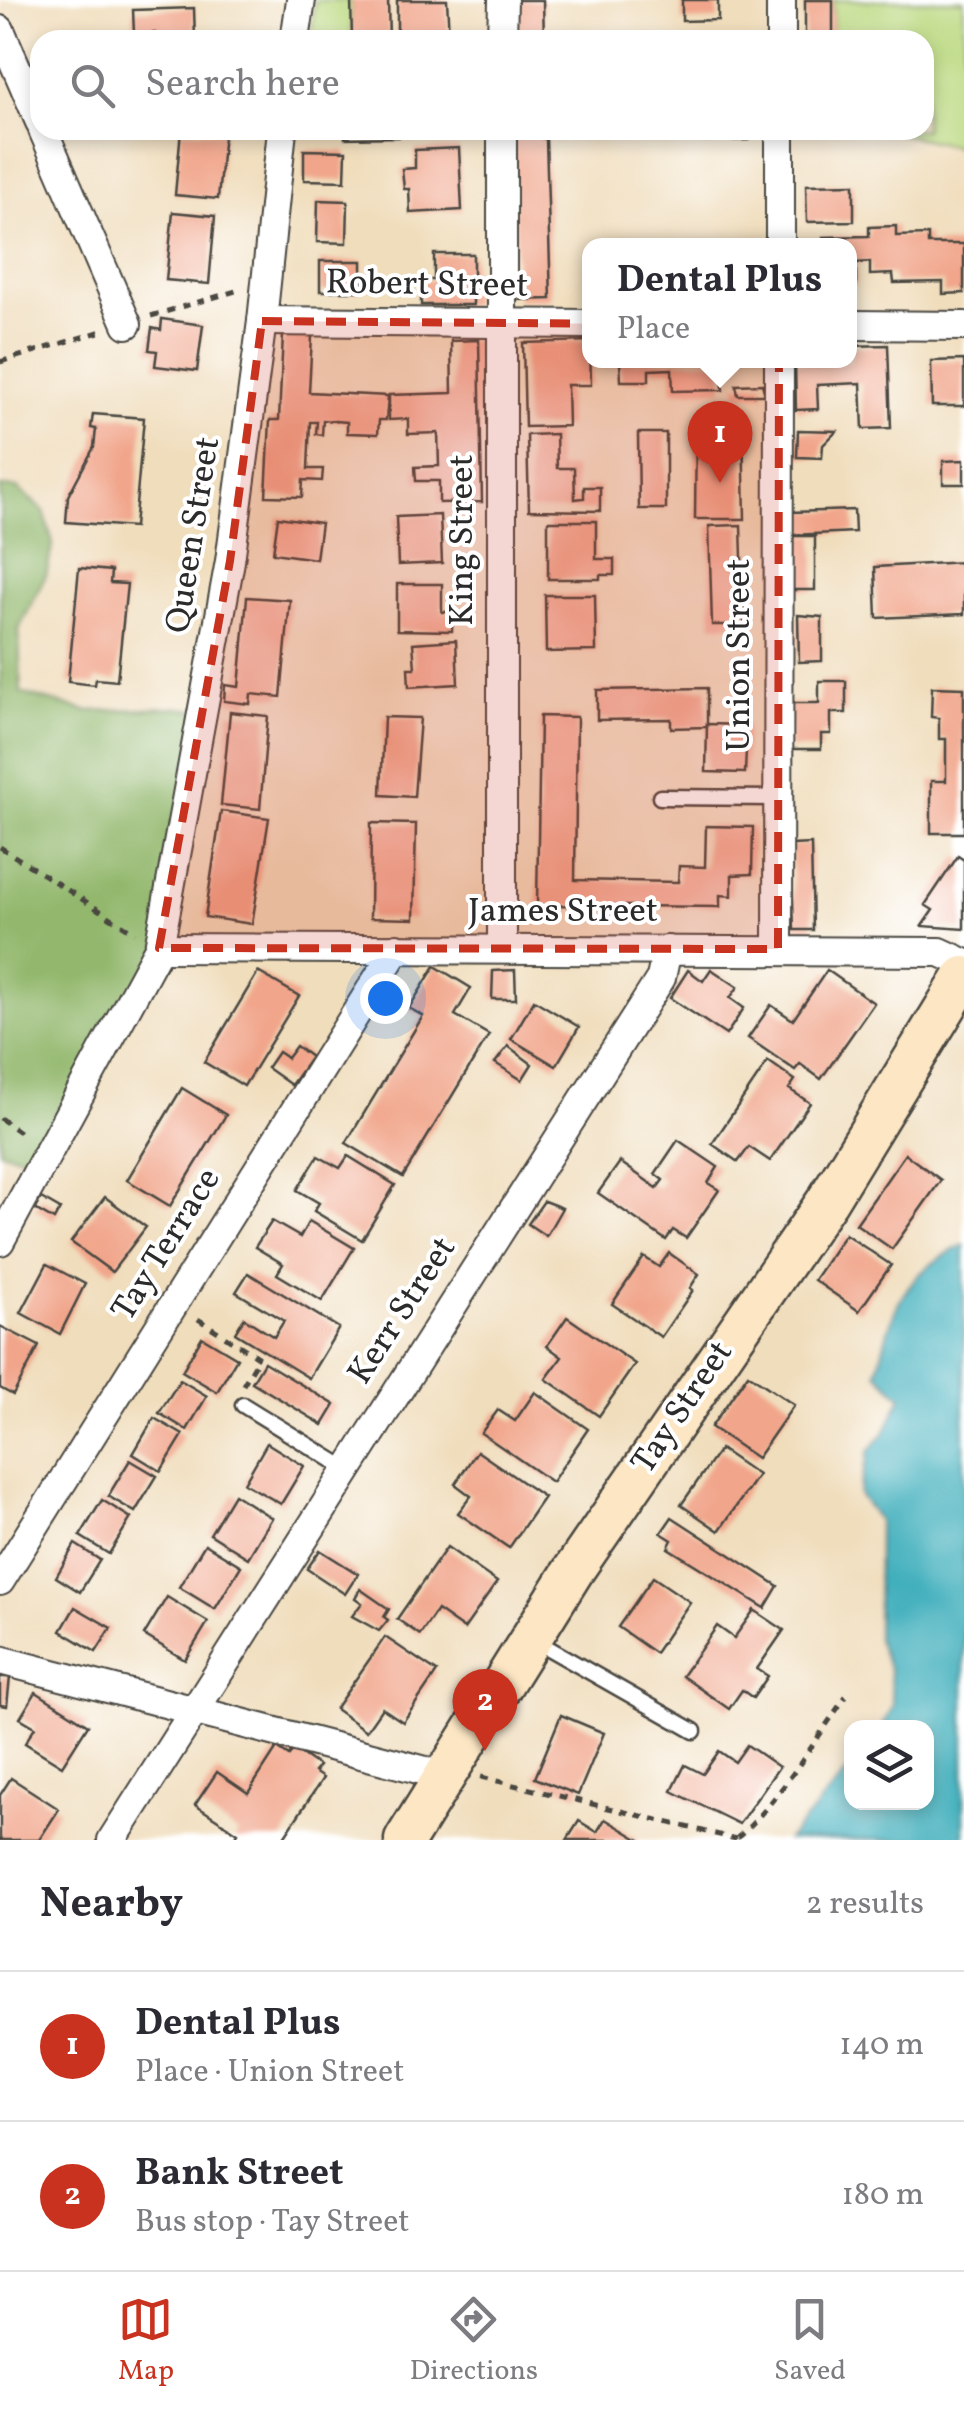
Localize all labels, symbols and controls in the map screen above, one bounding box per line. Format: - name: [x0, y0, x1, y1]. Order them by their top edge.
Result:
- search box: [30, 30, 934, 140]
- icon: search: [65, 58, 120, 113]
- text: Search here: [145, 59, 340, 112]
- popup: [582, 238, 857, 368]
- text: Dental Plus: [617, 255, 822, 308]
- street label: Robert Street: [325, 259, 529, 311]
- text: Place: [617, 308, 690, 352]
- pin: 1: [688, 400, 752, 483]
- street label: Queen Street: [155, 433, 233, 637]
- street label: King Street: [439, 454, 487, 626]
- street label: Union Street: [716, 558, 764, 752]
- street label: James Street: [468, 888, 658, 936]
- your location: [360, 973, 411, 1024]
- street label: Tay Terrace: [101, 1159, 233, 1331]
- street label: Kerr Street: [337, 1228, 469, 1394]
- street label: Tay Street: [621, 1332, 745, 1484]
- pin: 2: [452, 1668, 518, 1751]
- map controls: [844, 1720, 934, 1810]
- button: layers: [844, 1720, 934, 1810]
- text: Nearby: [40, 1876, 183, 1935]
- text: 2 results: [806, 1883, 924, 1927]
- text: Dental Plus: [135, 1998, 341, 2051]
- text: 1: [66, 2024, 79, 2068]
- text: 140 m: [839, 2024, 924, 2068]
- text: Place · Union Street: [135, 2051, 404, 2095]
- text: Bank Street: [135, 2148, 344, 2201]
- text: 2: [64, 2174, 81, 2218]
- text: 180 m: [841, 2174, 924, 2218]
- text: Bus stop · Tay Street: [135, 2201, 410, 2245]
- tab: Map: [118, 2292, 174, 2391]
- tab: Directions: [410, 2292, 538, 2391]
- tab: Saved: [774, 2292, 846, 2391]

